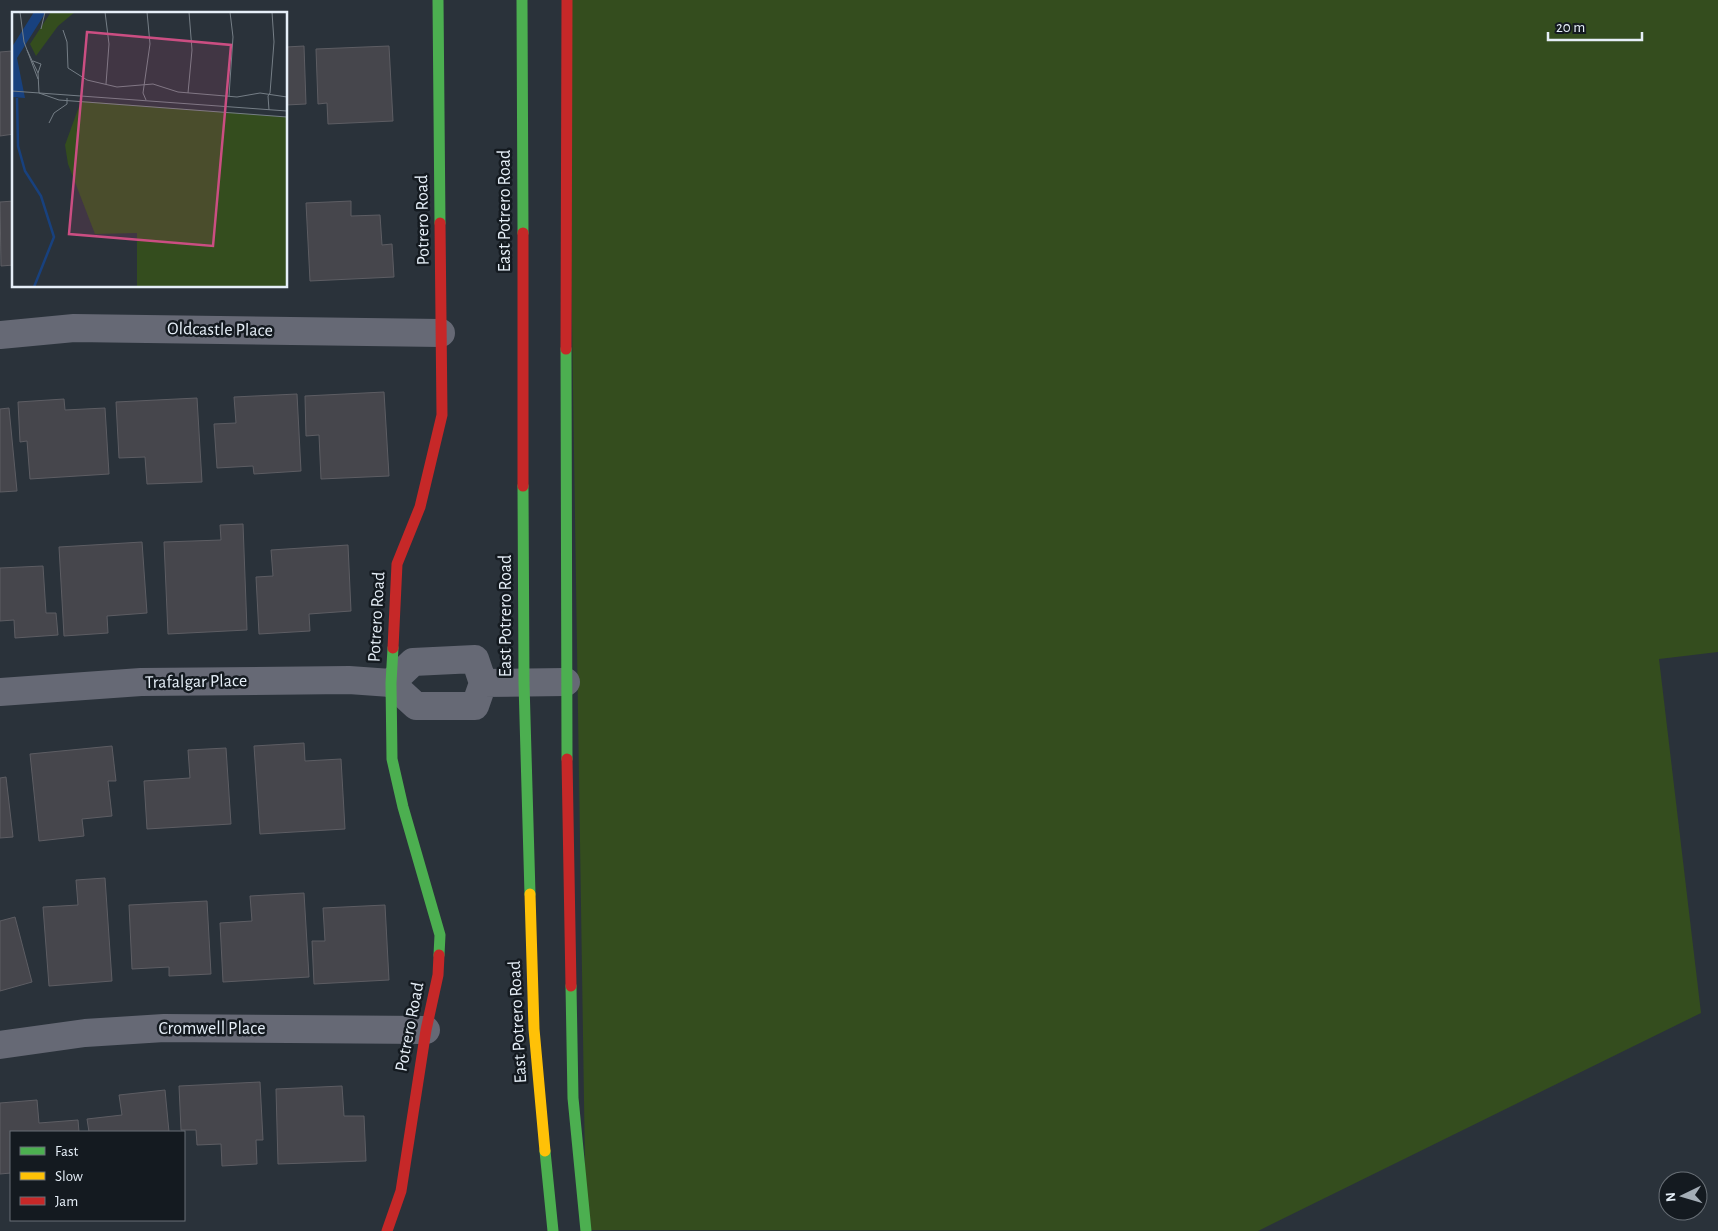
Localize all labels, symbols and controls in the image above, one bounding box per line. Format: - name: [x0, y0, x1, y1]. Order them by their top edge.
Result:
- scale bar: [1548, 10, 1642, 42]
- inset map: [12, 12, 288, 288]
- text: 20 m: [1556, 20, 1585, 35]
- street label: East Potrero Road: [496, 150, 514, 272]
- street label: Potrero Road: [413, 175, 433, 265]
- street label: Oldcastle Place: [167, 320, 273, 340]
- street label: East Potrero Road: [497, 555, 515, 677]
- street label: Potrero Road: [366, 571, 388, 663]
- street label: Trafalgar Place: [145, 672, 247, 692]
- street label: East Potrero Road: [506, 960, 530, 1084]
- street label: Potrero Road: [393, 981, 427, 1073]
- street label: Cromwell Place: [159, 1020, 265, 1038]
- legend: [10, 1131, 185, 1221]
- text: Fast: [55, 1144, 79, 1159]
- text: Slow: [55, 1169, 83, 1184]
- north arrow: [1658, 1171, 1708, 1221]
- text: N: [1664, 1192, 1678, 1203]
- text: Jam: [55, 1194, 78, 1209]

